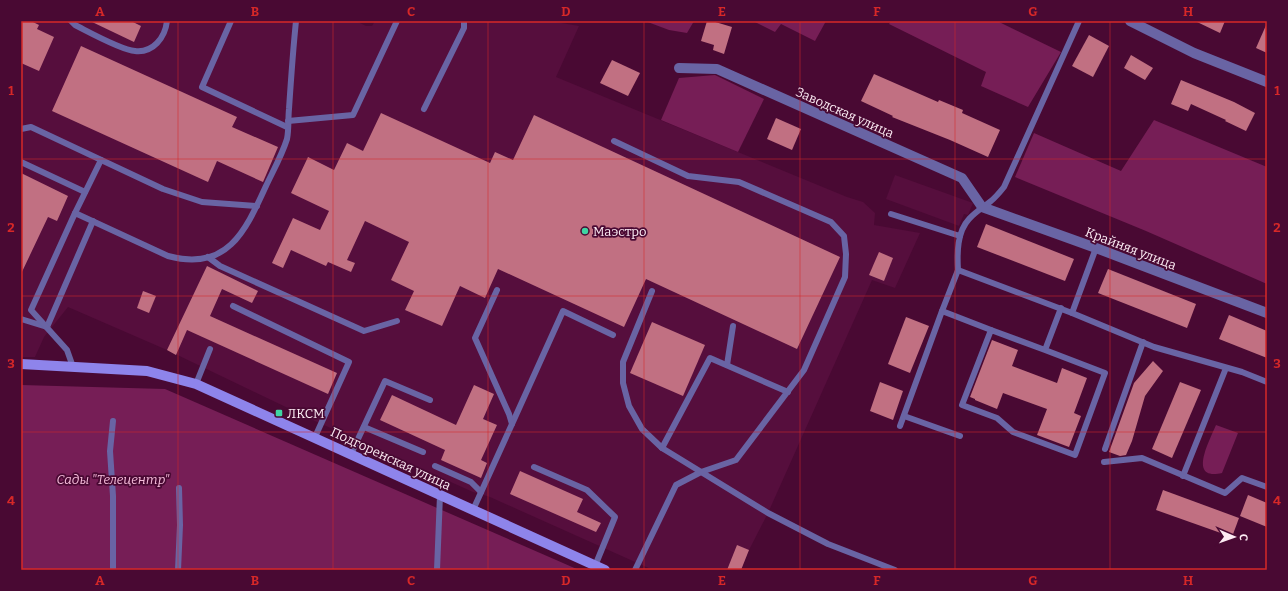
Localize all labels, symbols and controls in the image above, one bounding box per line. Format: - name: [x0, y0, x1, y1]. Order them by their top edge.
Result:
- text: A: [95, 4, 105, 19]
- text: B: [251, 4, 259, 19]
- text: C: [407, 4, 415, 19]
- text: D: [561, 4, 571, 19]
- text: E: [718, 4, 726, 19]
- text: F: [873, 4, 881, 19]
- text: G: [1028, 4, 1038, 19]
- text: H: [1183, 4, 1193, 19]
- text: 1: [8, 83, 14, 98]
- text: 1: [1274, 83, 1280, 98]
- street label: Заводская улица: [793, 84, 896, 141]
- text: 2: [7, 220, 15, 235]
- text: 2: [1273, 220, 1281, 235]
- place label: Маэстро: [593, 224, 646, 239]
- street label: Крайняя улица: [1083, 224, 1178, 273]
- marker: Маэстро: [580, 226, 590, 236]
- text: 3: [7, 356, 15, 371]
- text: 3: [1273, 356, 1281, 371]
- place label: ЛКСМ: [287, 406, 325, 421]
- marker: ЛКСМ: [274, 408, 284, 418]
- street label: Подгоренская улица: [328, 424, 453, 493]
- park label: Сады "Телецентр": [57, 472, 170, 487]
- text: 4: [7, 493, 15, 508]
- text: 4: [1273, 493, 1281, 508]
- north arrow: [1214, 517, 1254, 557]
- text: С: [1237, 534, 1250, 541]
- text: A: [95, 573, 105, 588]
- text: B: [251, 573, 259, 588]
- text: C: [407, 573, 415, 588]
- text: D: [561, 573, 571, 588]
- text: E: [718, 573, 726, 588]
- text: F: [873, 573, 881, 588]
- text: G: [1028, 573, 1038, 588]
- text: H: [1183, 573, 1193, 588]

